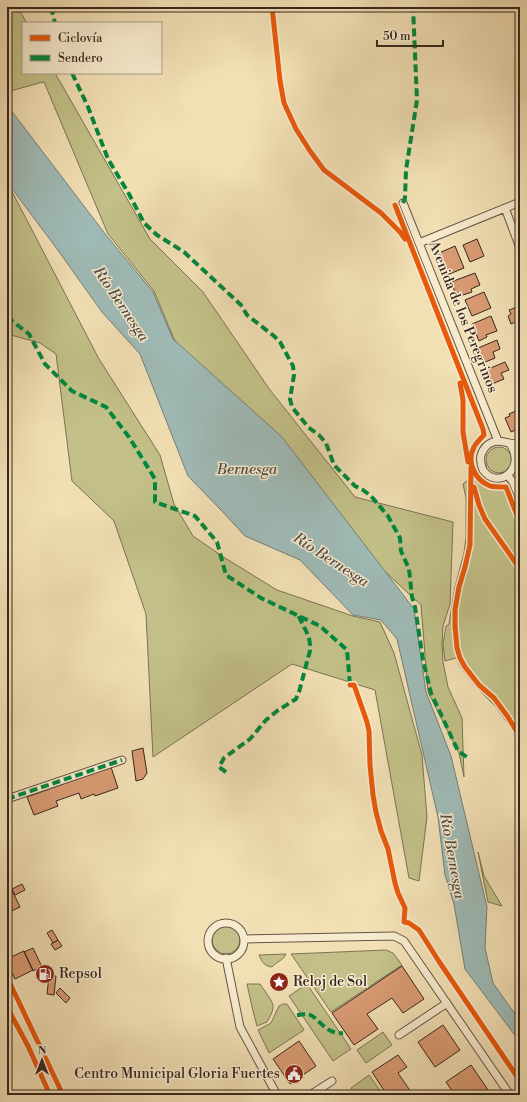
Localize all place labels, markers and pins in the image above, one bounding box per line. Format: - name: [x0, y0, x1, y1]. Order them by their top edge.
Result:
- fuel station icon: Repsol: [34, 963, 56, 985]
- place label: Repsol: [59, 965, 102, 983]
- place icon: Reloj de Sol: [268, 971, 290, 993]
- place label: Reloj de Sol: [293, 973, 367, 991]
- public building icon: Centro Municipal Gloria Fuertes: [283, 1063, 305, 1085]
- place label: Centro Municipal Gloria Fuertes: [74, 1065, 280, 1083]

